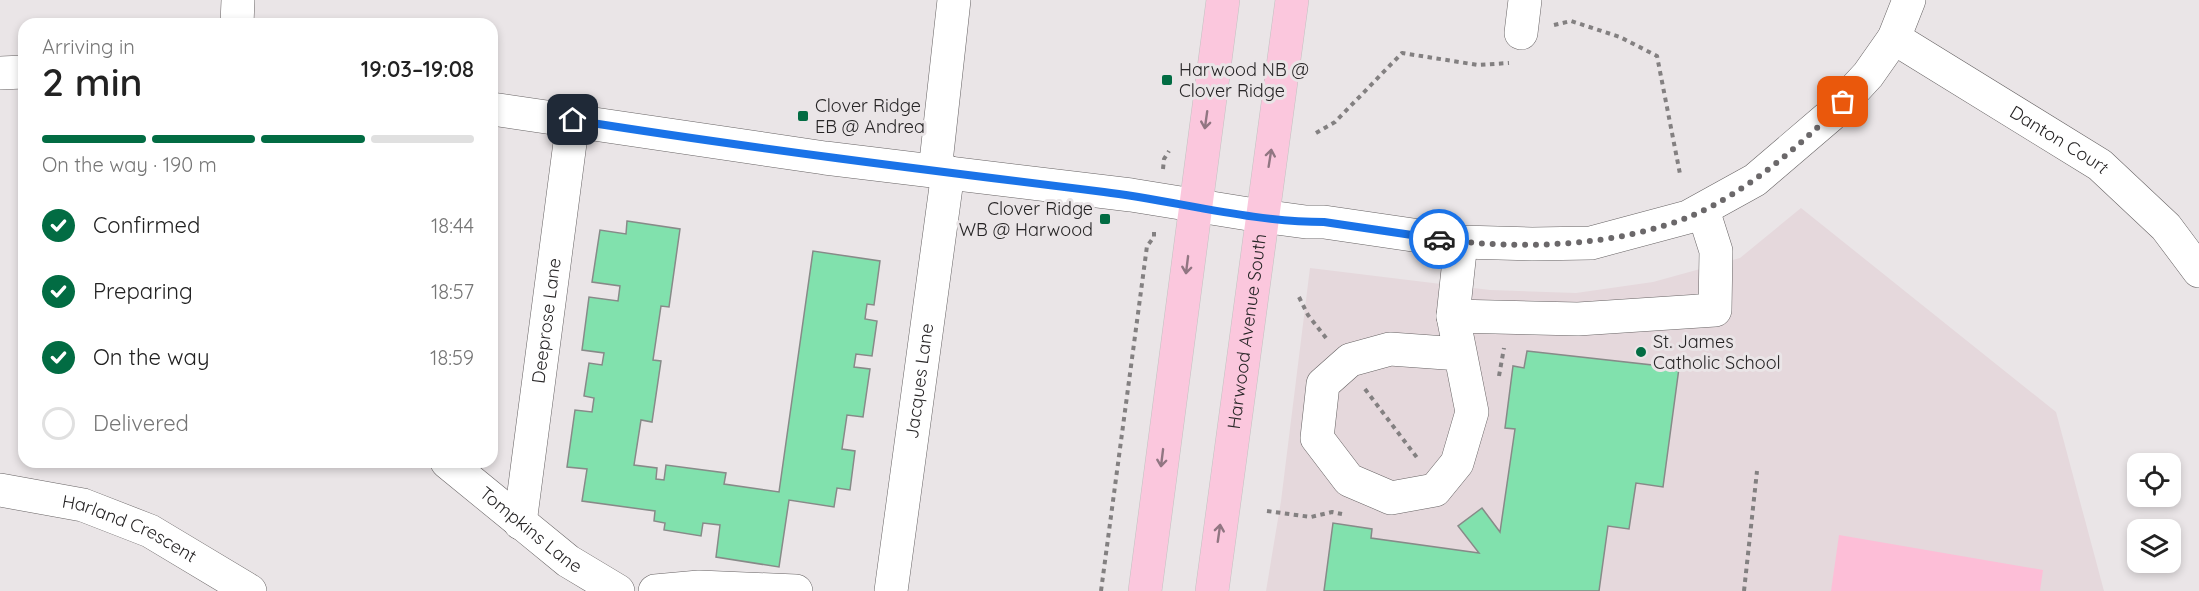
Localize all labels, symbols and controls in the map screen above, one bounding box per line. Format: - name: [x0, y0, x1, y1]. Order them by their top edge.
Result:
- text: Arriving in: [42, 34, 135, 59]
- text: 19:03–19:08: [361, 55, 474, 83]
- text: 2 min: [42, 57, 143, 106]
- place label: Harwood NB @ Clover Ridge: [1179, 58, 1309, 102]
- marker: Harwood NB @ Clover Ridge: [1160, 73, 1174, 87]
- pin: [1817, 76, 1868, 127]
- icon: bag: [1826, 85, 1859, 118]
- pin: [547, 94, 598, 145]
- place label: Clover Ridge EB @ Andrea: [815, 94, 925, 138]
- street label: Danton Court: [2006, 100, 2114, 179]
- icon: home: [556, 103, 589, 136]
- marker: Clover Ridge EB @ Andrea: [796, 109, 810, 123]
- one-way arrow: [1201, 110, 1212, 130]
- one-way arrow: [1265, 149, 1276, 169]
- text: On the way · 190 m: [42, 152, 217, 177]
- place label: Clover Ridge WB @ Harwood: [959, 197, 1093, 241]
- icon: check: [42, 209, 75, 242]
- courier: [1409, 209, 1469, 269]
- text: Confirmed: [93, 211, 200, 239]
- marker: Clover Ridge WB @ Harwood: [1098, 212, 1112, 226]
- text: 18:44: [431, 213, 474, 238]
- icon: car: [1423, 223, 1456, 256]
- street label: Harwood Avenue South: [1222, 232, 1271, 430]
- one-way arrow: [1182, 254, 1193, 274]
- street label: Deeprose Lane: [526, 257, 566, 385]
- icon: check: [42, 275, 75, 308]
- text: Preparing: [93, 277, 193, 305]
- text: 18:57: [431, 279, 474, 304]
- street label: Jacques Lane: [900, 322, 938, 440]
- place label: St. James Catholic School: [1653, 330, 1781, 374]
- icon: check: [42, 341, 75, 374]
- text: On the way: [93, 343, 209, 371]
- text: 18:59: [430, 345, 474, 370]
- marker: St. James Catholic School: [1634, 345, 1648, 359]
- text: Delivered: [93, 409, 189, 437]
- one-way arrow: [1156, 448, 1167, 468]
- map controls: [2127, 453, 2181, 573]
- button: locate: [2127, 453, 2181, 507]
- street label: Tompkins Lane: [475, 481, 586, 578]
- street label: Harland Crescent: [60, 489, 201, 567]
- button: layers: [2127, 519, 2181, 573]
- one-way arrow: [1214, 524, 1225, 543]

